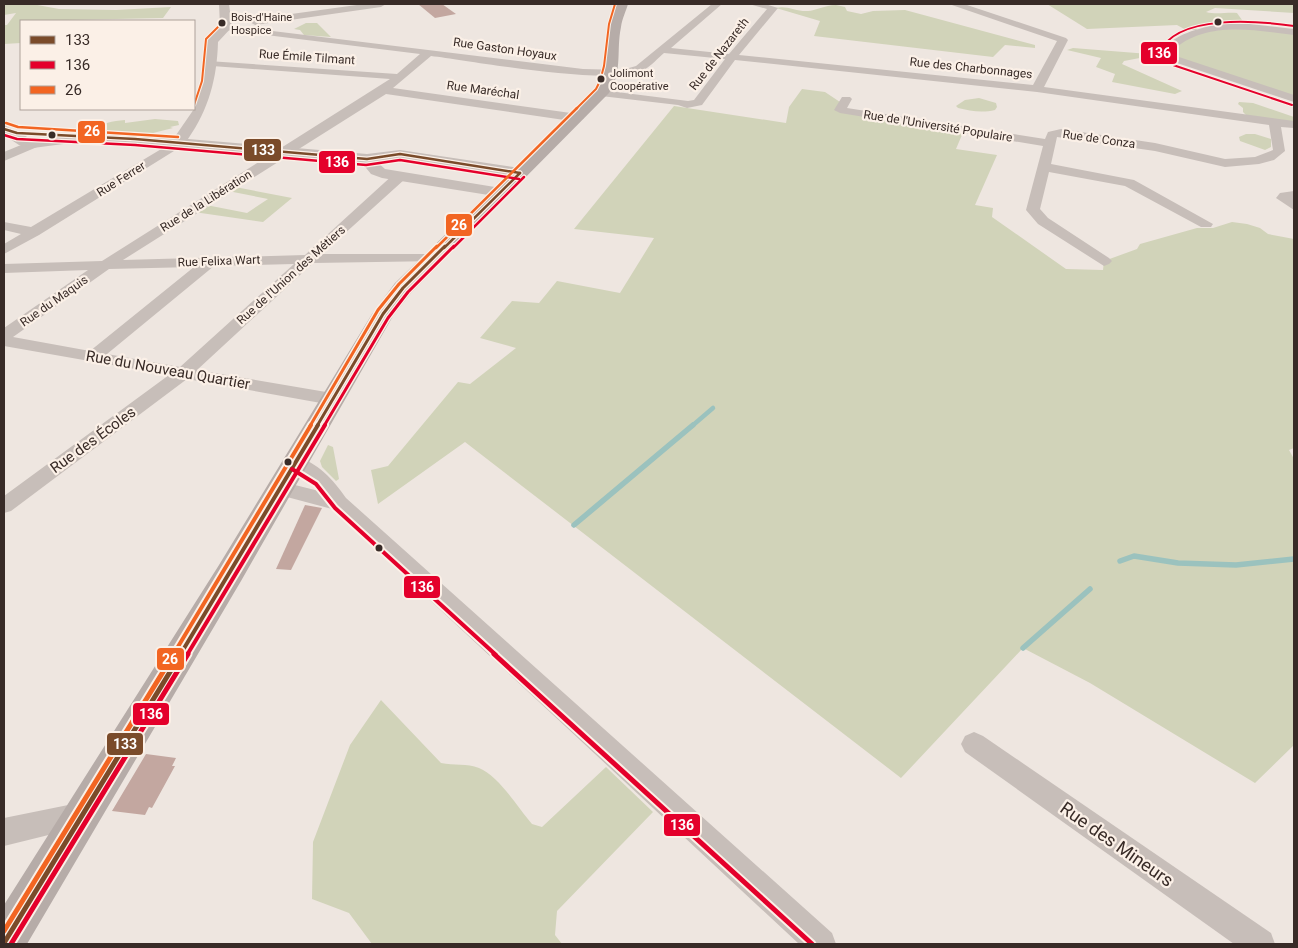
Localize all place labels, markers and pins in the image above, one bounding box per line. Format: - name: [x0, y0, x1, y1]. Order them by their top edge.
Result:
- place label: Bois-d'Haine Hospice: [231, 11, 292, 37]
- unlabelled marker: [1213, 17, 1223, 27]
- marker: Bois-d'Haine Hospice: [217, 18, 227, 28]
- place label: Jolimont Coopérative: [610, 67, 669, 93]
- marker: Jolimont Coopérative: [596, 74, 606, 84]
- unlabelled marker: [47, 130, 57, 140]
- unlabelled marker: [283, 457, 293, 467]
- unlabelled marker: [374, 543, 384, 553]

